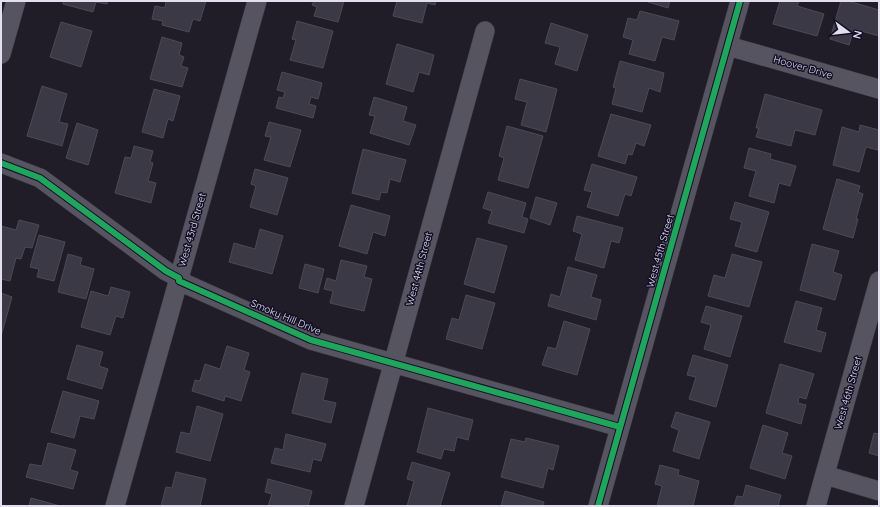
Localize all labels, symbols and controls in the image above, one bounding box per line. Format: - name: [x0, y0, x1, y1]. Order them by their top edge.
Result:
- north arrow: [828, 12, 868, 52]
- text: N: [850, 29, 865, 40]
- street label: Hoover Drive: [772, 52, 834, 82]
- street label: West 43rd Street: [175, 191, 209, 268]
- street label: West 45th Street: [643, 212, 677, 289]
- street label: West 44th Street: [403, 230, 435, 307]
- street label: Smoky Hill Drive: [249, 296, 324, 338]
- street label: West 46th Street: [831, 354, 865, 431]

